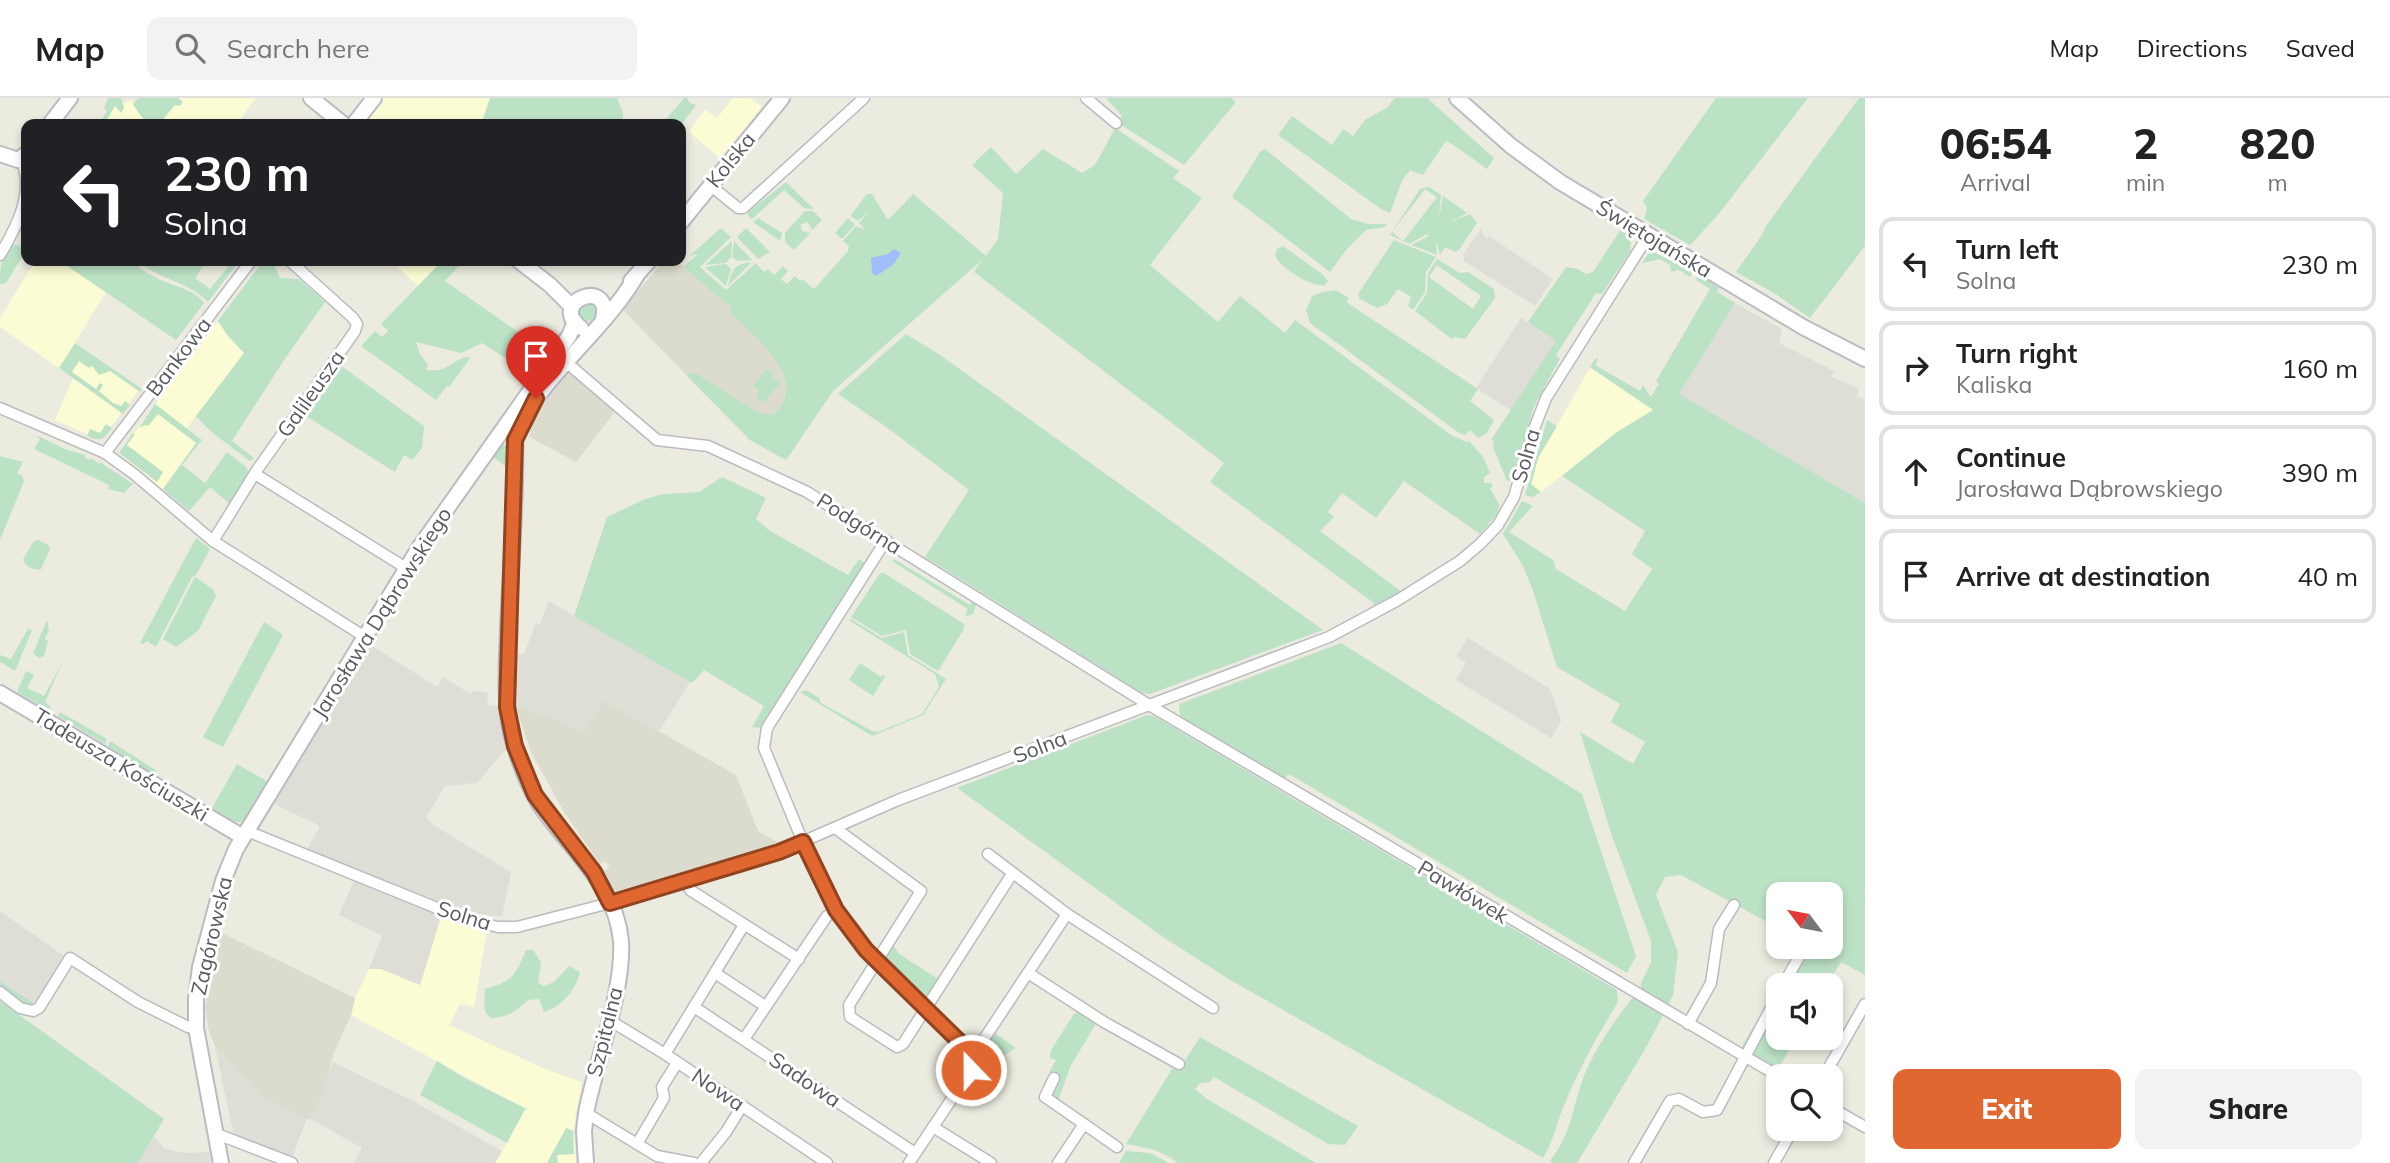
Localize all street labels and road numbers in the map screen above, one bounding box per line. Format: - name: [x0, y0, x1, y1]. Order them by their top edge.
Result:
- street label: Kolska: [700, 126, 760, 192]
- street label: Świętojańska: [1592, 193, 1717, 283]
- street label: Bankowa: [140, 312, 216, 401]
- street label: Galileusza: [271, 345, 350, 442]
- street label: Solna: [1505, 426, 1545, 486]
- street label: Podgórna: [812, 487, 907, 559]
- street label: Jarosława Dąbrowskiego: [306, 502, 457, 723]
- street label: Tadeusza Kościuszki: [30, 702, 214, 827]
- street label: Solna: [1009, 724, 1070, 768]
- street label: Pawłówek: [1413, 854, 1514, 928]
- street label: Zagórowska: [185, 874, 237, 997]
- street label: Solna: [434, 895, 494, 936]
- street label: Szpitalna: [580, 984, 628, 1079]
- street label: Sadowa: [765, 1046, 846, 1113]
- street label: Nowa: [687, 1062, 750, 1116]

